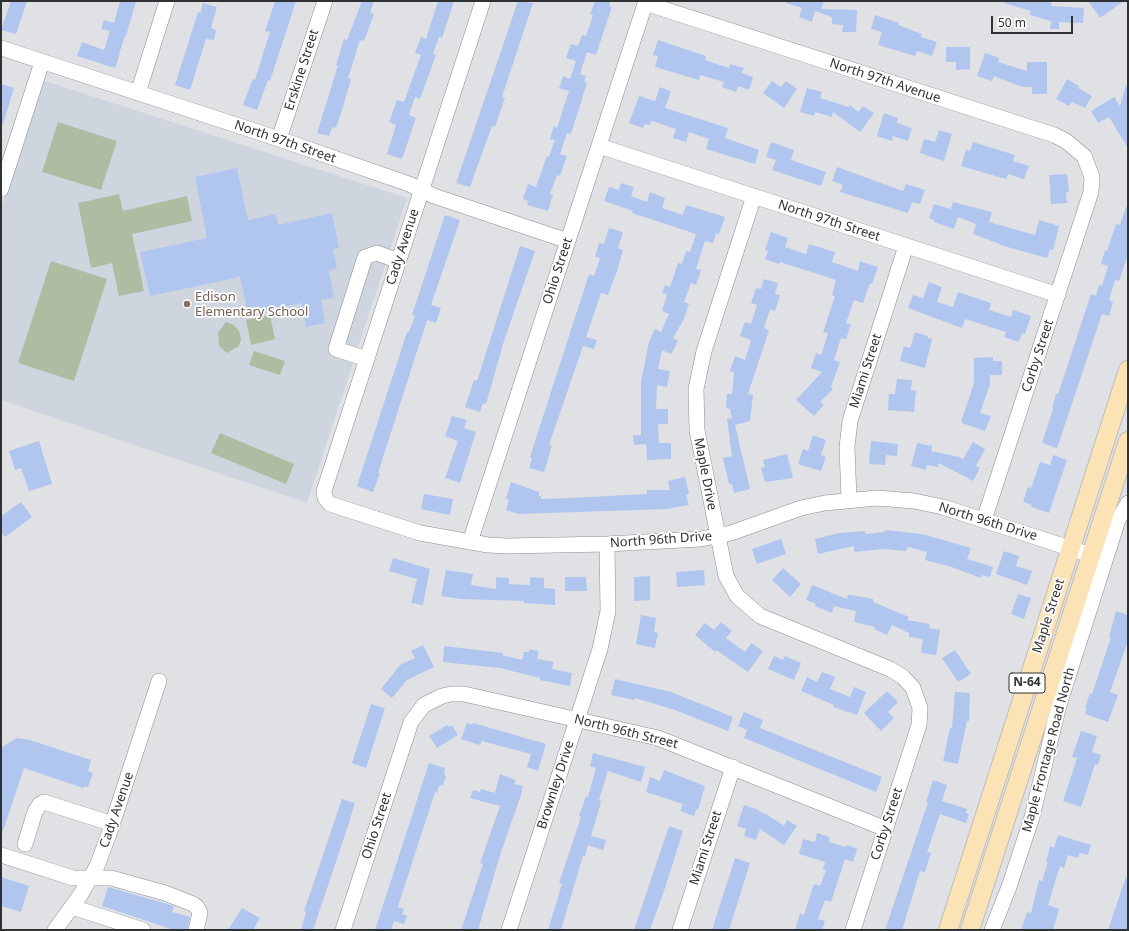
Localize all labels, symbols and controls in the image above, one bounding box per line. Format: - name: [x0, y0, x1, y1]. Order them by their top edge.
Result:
- scale bar: [993, 8, 1075, 34]
- text: 50 m: [998, 14, 1026, 31]
- street label: Erskine Street: [282, 28, 322, 112]
- street label: North 97th Avenue: [828, 56, 942, 106]
- street label: North 97th Street: [232, 117, 338, 167]
- street label: North 97th Street: [776, 197, 882, 245]
- street label: Cady Avenue: [383, 207, 423, 287]
- street label: Ohio Street: [540, 236, 576, 306]
- place label: Edison Elementary School: [195, 289, 308, 320]
- marker: Edison Elementary School: [182, 299, 192, 309]
- street label: Corby Street: [1019, 318, 1057, 394]
- street label: Miami Street: [847, 332, 885, 410]
- street label: Maple Drive: [690, 437, 720, 511]
- street label: North 96th Drive: [937, 500, 1039, 544]
- street label: North 96th Drive: [609, 529, 713, 551]
- street label: Maple Street: [1030, 577, 1068, 655]
- street label: Maple Frontage Road North: [1019, 666, 1079, 834]
- road number: N-64: [1009, 673, 1045, 693]
- street label: North 96th Street: [572, 712, 680, 752]
- street label: Brownley Drive: [534, 739, 578, 831]
- street label: Cady Avenue: [97, 770, 137, 850]
- street label: Corby Street: [868, 786, 906, 862]
- street label: Ohio Street: [359, 791, 395, 861]
- street label: Miami Street: [687, 809, 725, 887]

